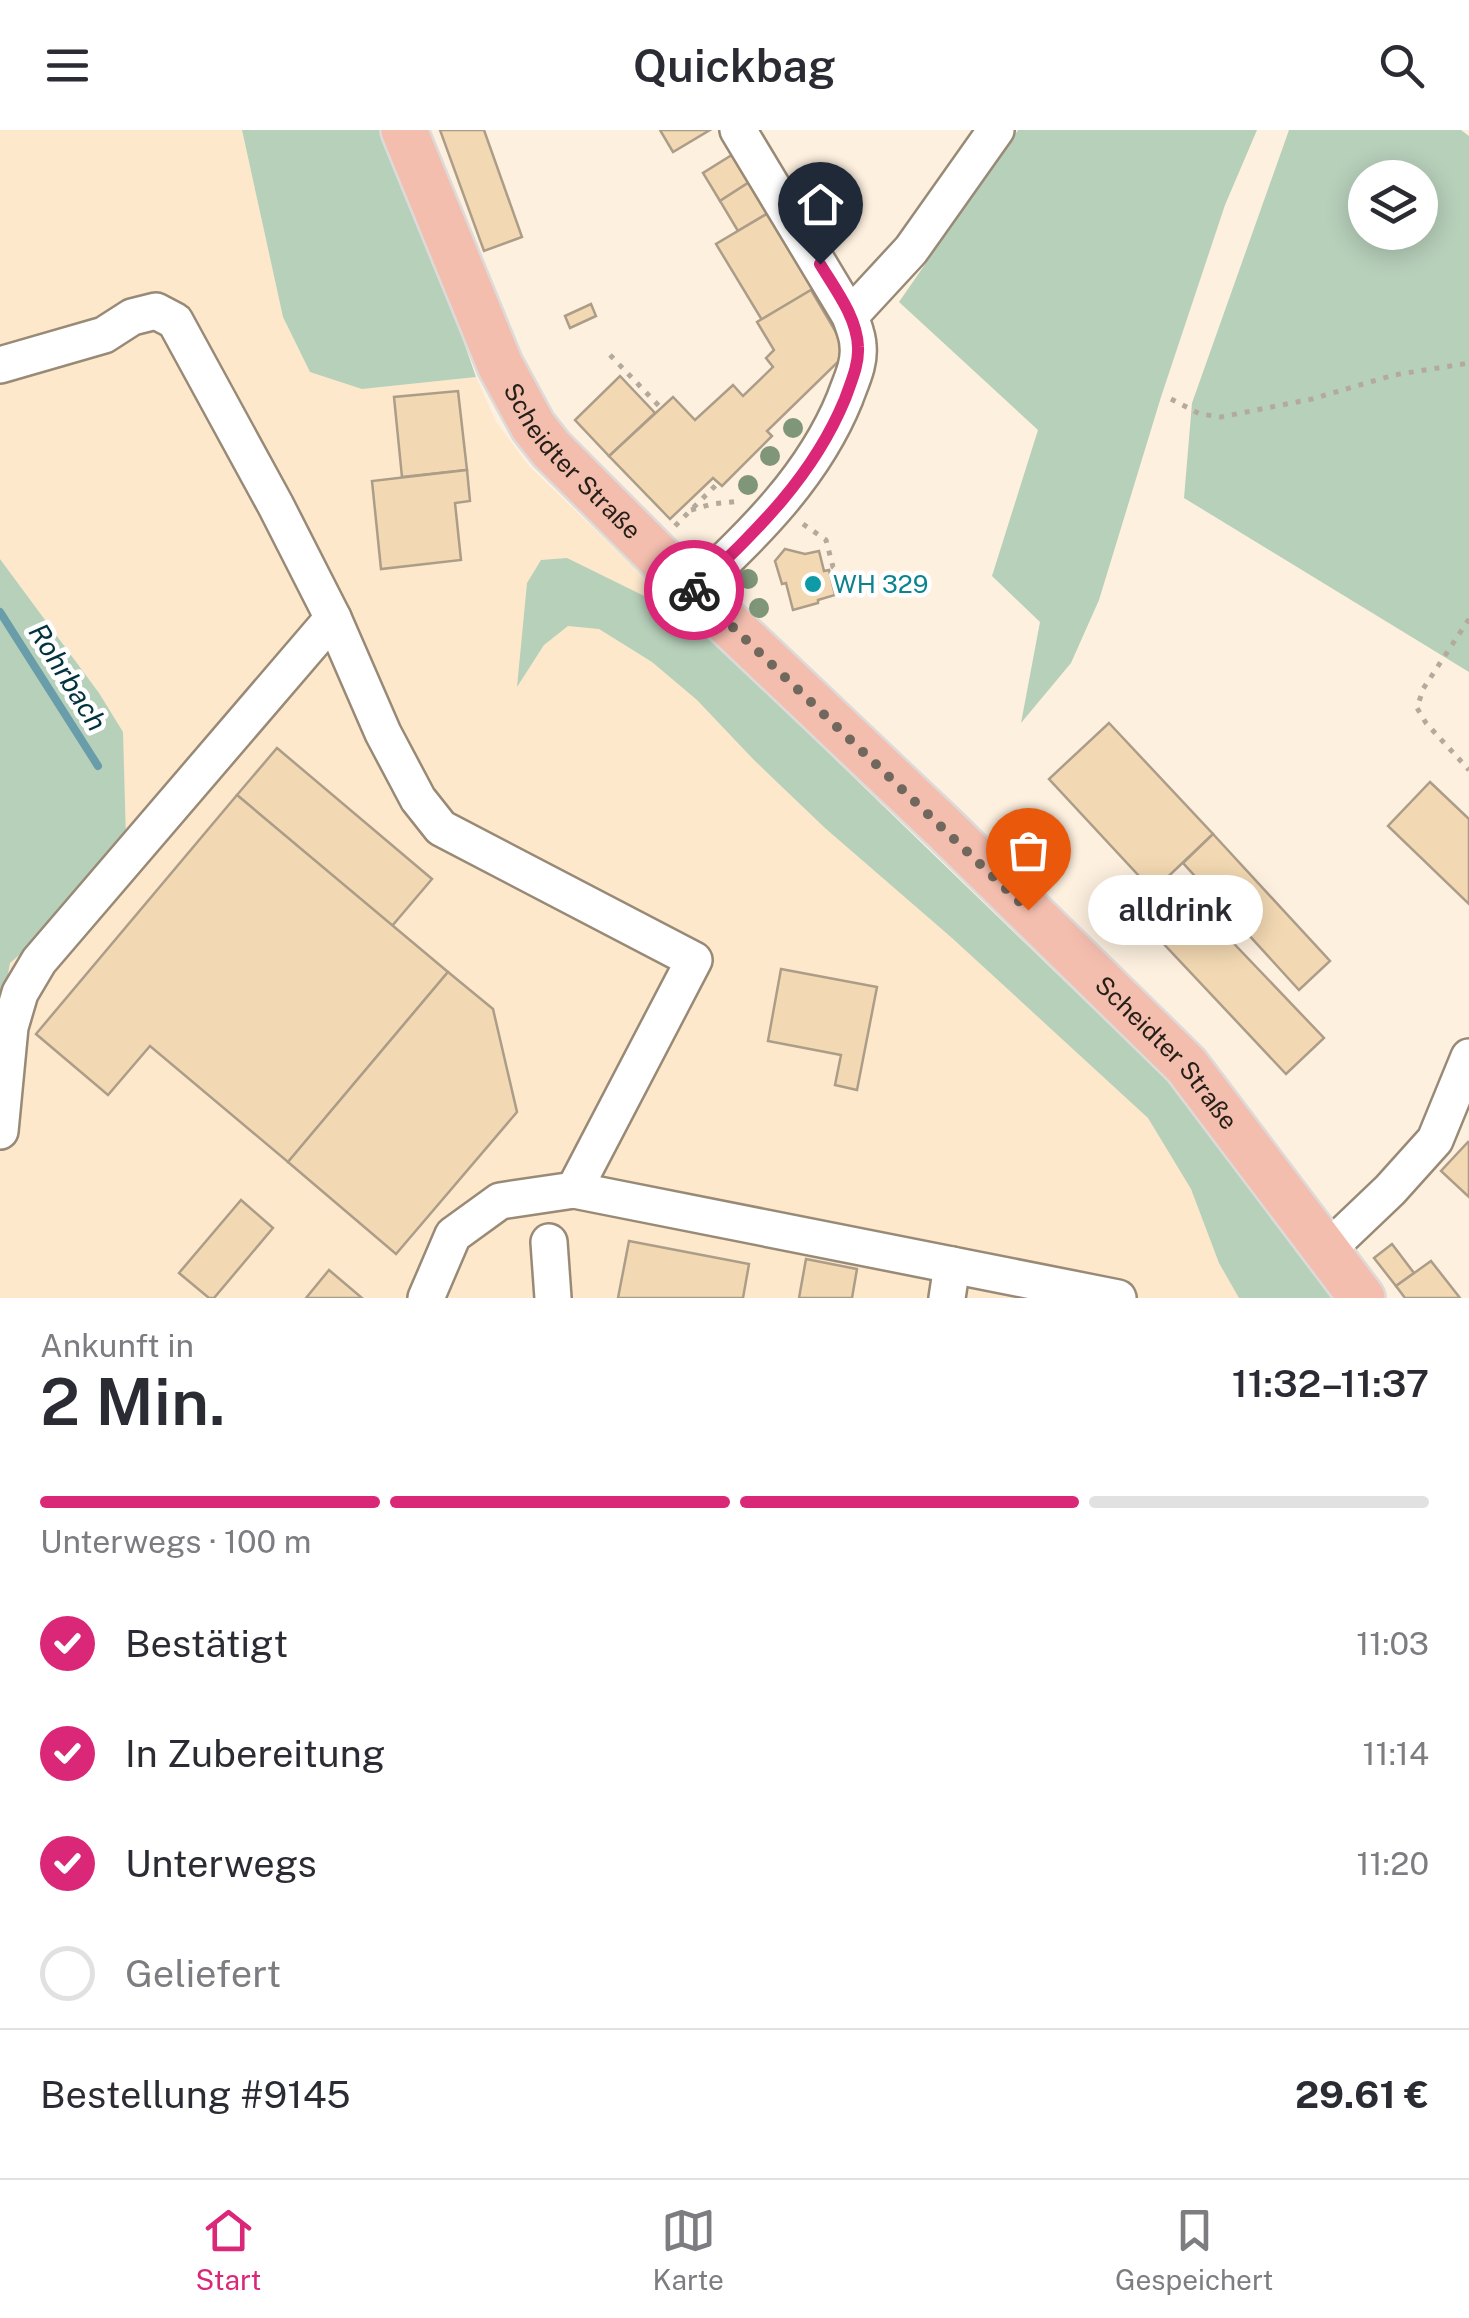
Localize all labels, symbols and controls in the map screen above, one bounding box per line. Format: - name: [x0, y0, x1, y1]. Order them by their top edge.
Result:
- icon: menu: [40, 38, 95, 93]
- icon: search: [1374, 38, 1429, 93]
- text: Quickbag: [633, 39, 836, 92]
- map controls: [1348, 160, 1438, 250]
- button: layers: [1348, 160, 1438, 250]
- pin: [778, 162, 863, 265]
- icon: home: [793, 177, 848, 232]
- street label: Scheidter Straße: [497, 378, 647, 545]
- courier: [644, 540, 744, 640]
- icon: bike: [667, 563, 722, 618]
- place label: WH 329: [833, 569, 928, 599]
- marker: WH 329: [802, 573, 824, 595]
- water label: Rohrbach: [22, 617, 114, 737]
- pin: [986, 808, 1071, 911]
- icon: bag: [1001, 823, 1056, 878]
- callout: alldrink: [1088, 875, 1263, 945]
- text: alldrink: [1118, 891, 1233, 928]
- street label: Scheidter Straße: [1089, 970, 1244, 1135]
- text: Ankunft in: [40, 1327, 194, 1364]
- text: 11:32–11:37: [1232, 1361, 1429, 1406]
- text: 2 Min.: [40, 1363, 225, 1440]
- text: Unterwegs · 100 m: [40, 1523, 311, 1560]
- icon: check: [40, 1616, 95, 1671]
- text: Bestätigt: [125, 1621, 288, 1666]
- text: 11:03: [1356, 1625, 1429, 1662]
- icon: check: [40, 1726, 95, 1781]
- text: In Zubereitung: [125, 1731, 385, 1776]
- text: 11:14: [1363, 1735, 1429, 1772]
- icon: check: [40, 1836, 95, 1891]
- text: Unterwegs: [125, 1841, 317, 1886]
- text: 11:20: [1356, 1845, 1429, 1882]
- text: Geliefert: [125, 1951, 281, 1996]
- text: Bestellung #9145: [40, 2072, 351, 2117]
- text: 29.61 €: [1295, 2072, 1429, 2117]
- tab: Start: [196, 2203, 261, 2296]
- tab: Karte: [653, 2203, 724, 2296]
- tab: Gespeichert: [1115, 2203, 1273, 2296]

